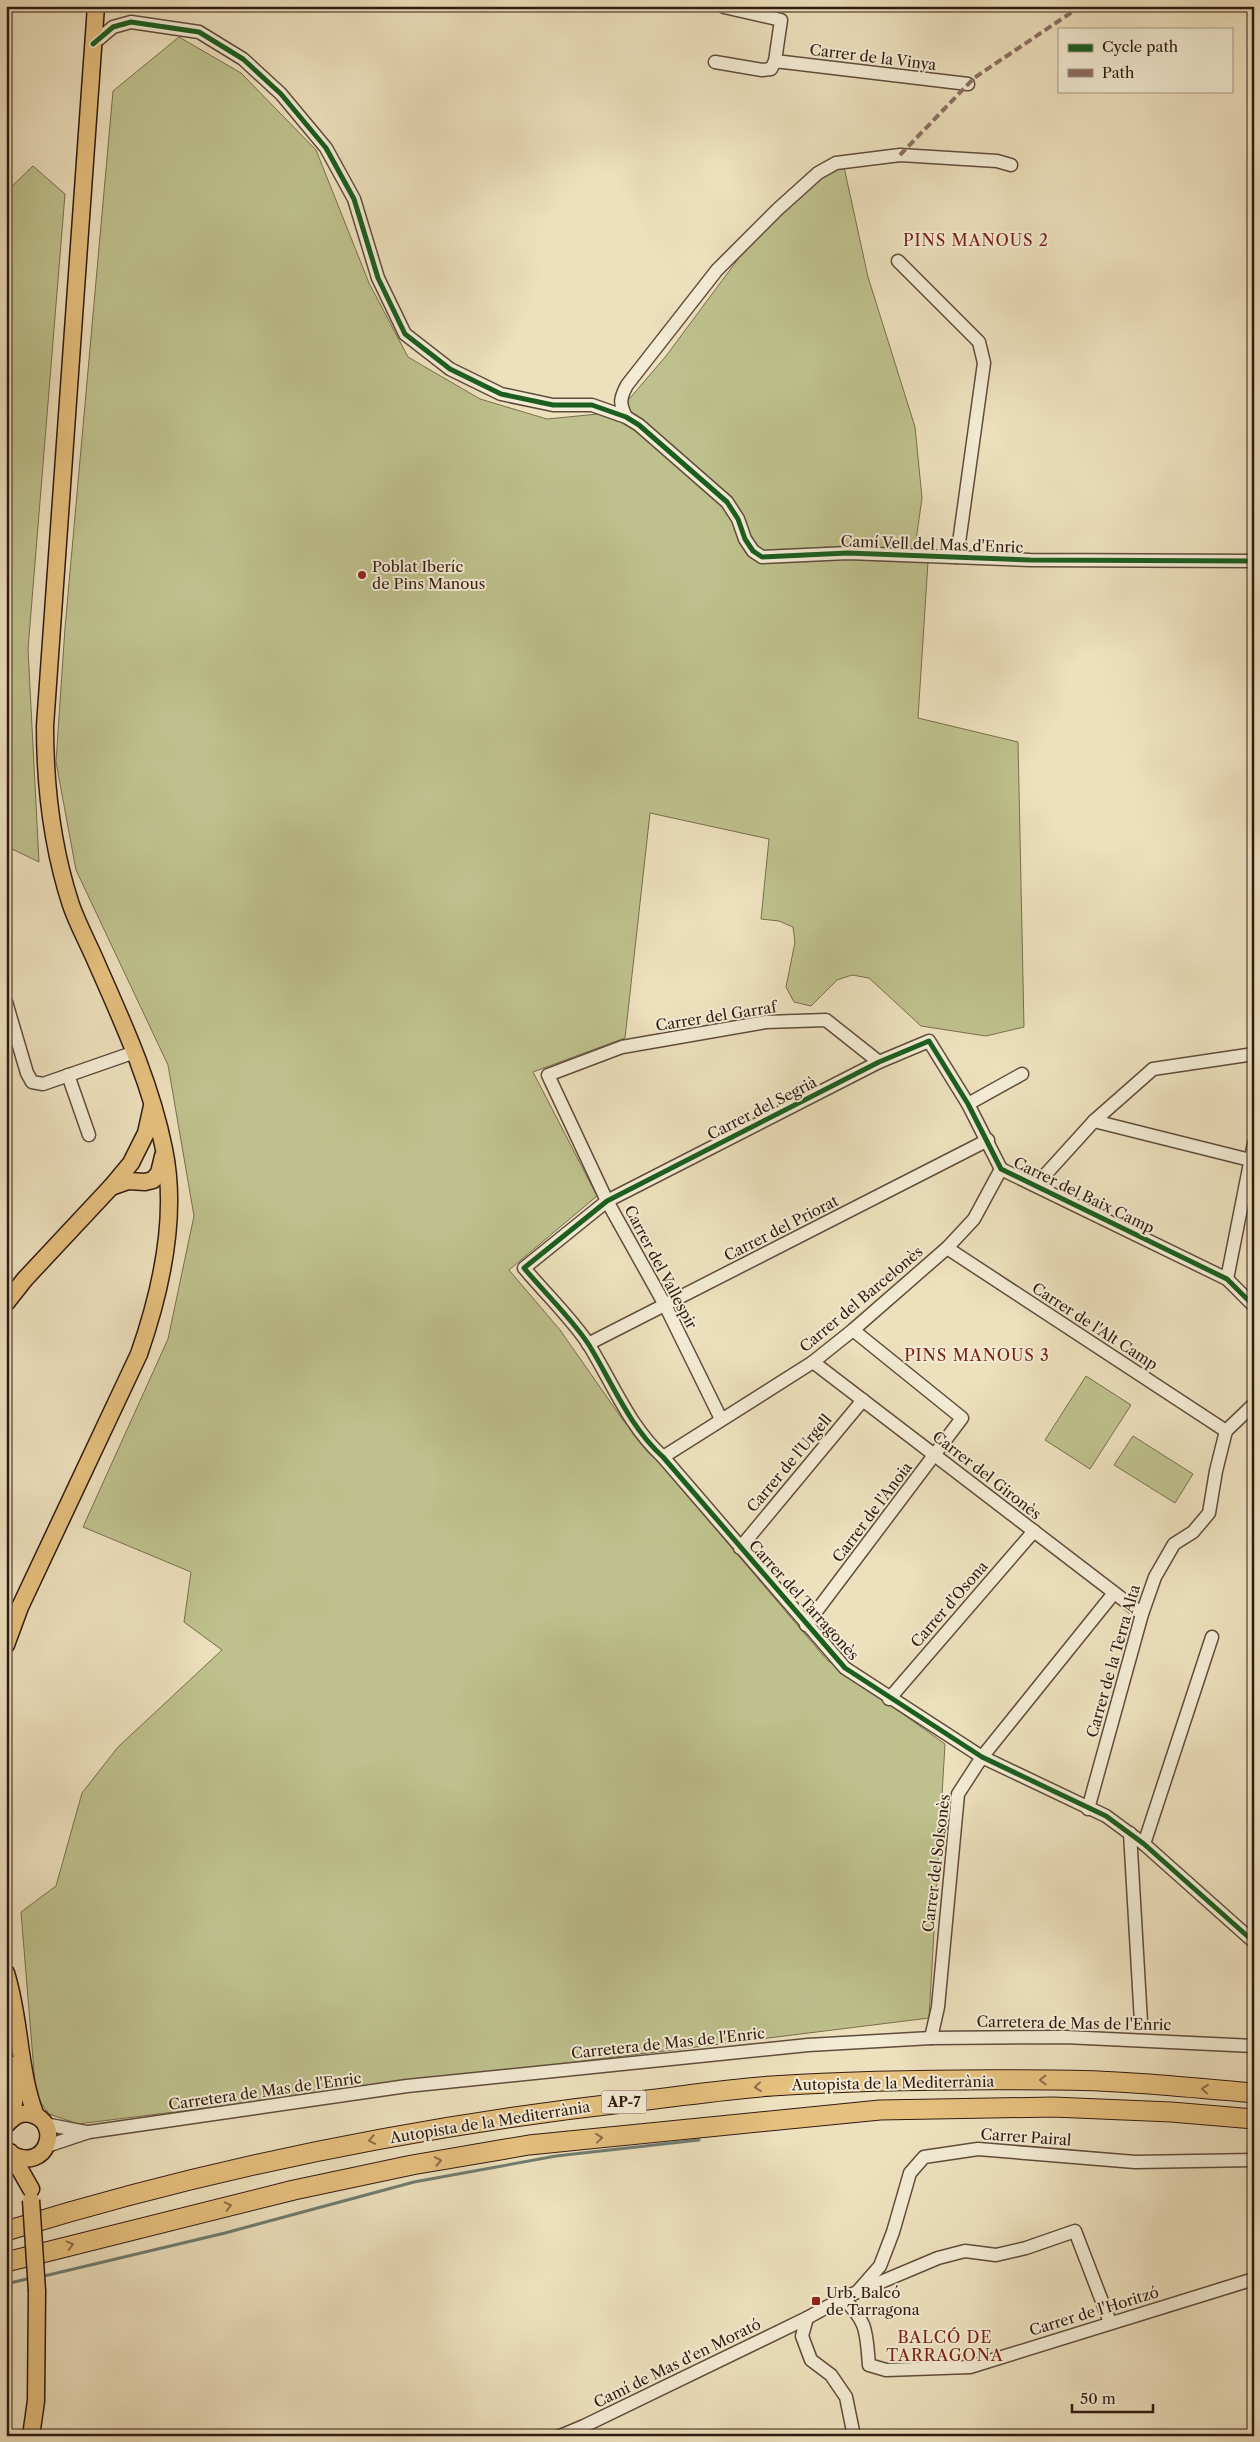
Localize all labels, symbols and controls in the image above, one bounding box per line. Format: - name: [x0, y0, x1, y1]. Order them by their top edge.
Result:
- legend: [1058, 28, 1232, 92]
- text: Cycle path: [1102, 37, 1179, 56]
- street label: Carrer de la Vinya: [808, 40, 938, 74]
- text: Path: [1102, 63, 1135, 82]
- district label: PINS MANOUS 2: [903, 230, 1049, 250]
- street label: Camí Vell del Mas d'Enric: [840, 531, 1024, 557]
- place label: Poblat Iberíc de Pins Manous: [372, 557, 485, 593]
- marker: Poblat Iberíc de Pins Manous: [356, 569, 368, 581]
- street label: Carrer del Garraf: [654, 997, 779, 1035]
- street label: Carrer del Segrià: [704, 1072, 820, 1144]
- street label: Carrer del Baix Camp: [1010, 1153, 1158, 1237]
- street label: Carrer del Priorat: [721, 1191, 842, 1265]
- street label: Carrer del Vallespir: [620, 1202, 702, 1333]
- street label: Carrer del Barcelonès: [795, 1242, 927, 1356]
- street label: Carrer de l'Alt Camp: [1029, 1278, 1161, 1374]
- district label: PINS MANOUS 3: [904, 1345, 1050, 1365]
- street label: Carrer de l'Urgell: [742, 1410, 836, 1516]
- street label: Carrer del Gironès: [929, 1427, 1045, 1523]
- street label: Carrer de l'Anoia: [828, 1458, 916, 1566]
- street label: Carrer del Tarragonès: [745, 1536, 863, 1664]
- street label: Carrer d'Osona: [906, 1557, 992, 1651]
- street label: Carrer de la Terra Alta: [1082, 1582, 1144, 1740]
- street label: Carrer del Solsonès: [918, 1793, 954, 1933]
- street label: Carretera de Mas de l'Enric: [976, 2012, 1172, 2034]
- street label: Carretera de Mas de l'Enric: [570, 2023, 766, 2063]
- street label: Carretera de Mas de l'Enric: [167, 2068, 363, 2114]
- street label: Autopista de la Mediterrània: [791, 2072, 995, 2094]
- one-way arrow: [1039, 2075, 1046, 2085]
- one-way arrow: [754, 2082, 762, 2093]
- one-way arrow: [1201, 2083, 1209, 2094]
- road number: AP-7: [602, 2090, 646, 2114]
- street label: Autopista de la Mediterrània: [387, 2097, 592, 2147]
- street label: Carrer Pairal: [980, 2124, 1073, 2150]
- one-way arrow: [595, 2133, 603, 2144]
- one-way arrow: [367, 2134, 376, 2145]
- one-way arrow: [434, 2156, 442, 2166]
- one-way arrow: [224, 2201, 233, 2212]
- one-way arrow: [66, 2240, 75, 2251]
- street label: Carrer de l'Horitzó: [1027, 2282, 1161, 2340]
- place label: Urb. Balcó de Tarragona: [826, 2283, 920, 2319]
- marker: Urb. Balcó de Tarragona: [810, 2295, 822, 2307]
- street label: Camí de Mas d'en Morató: [590, 2314, 764, 2412]
- district label: BALCÓ DE TARRAGONA: [886, 2327, 1004, 2365]
- scale bar: [1072, 2382, 1154, 2414]
- text: 50 m: [1080, 2389, 1116, 2408]

